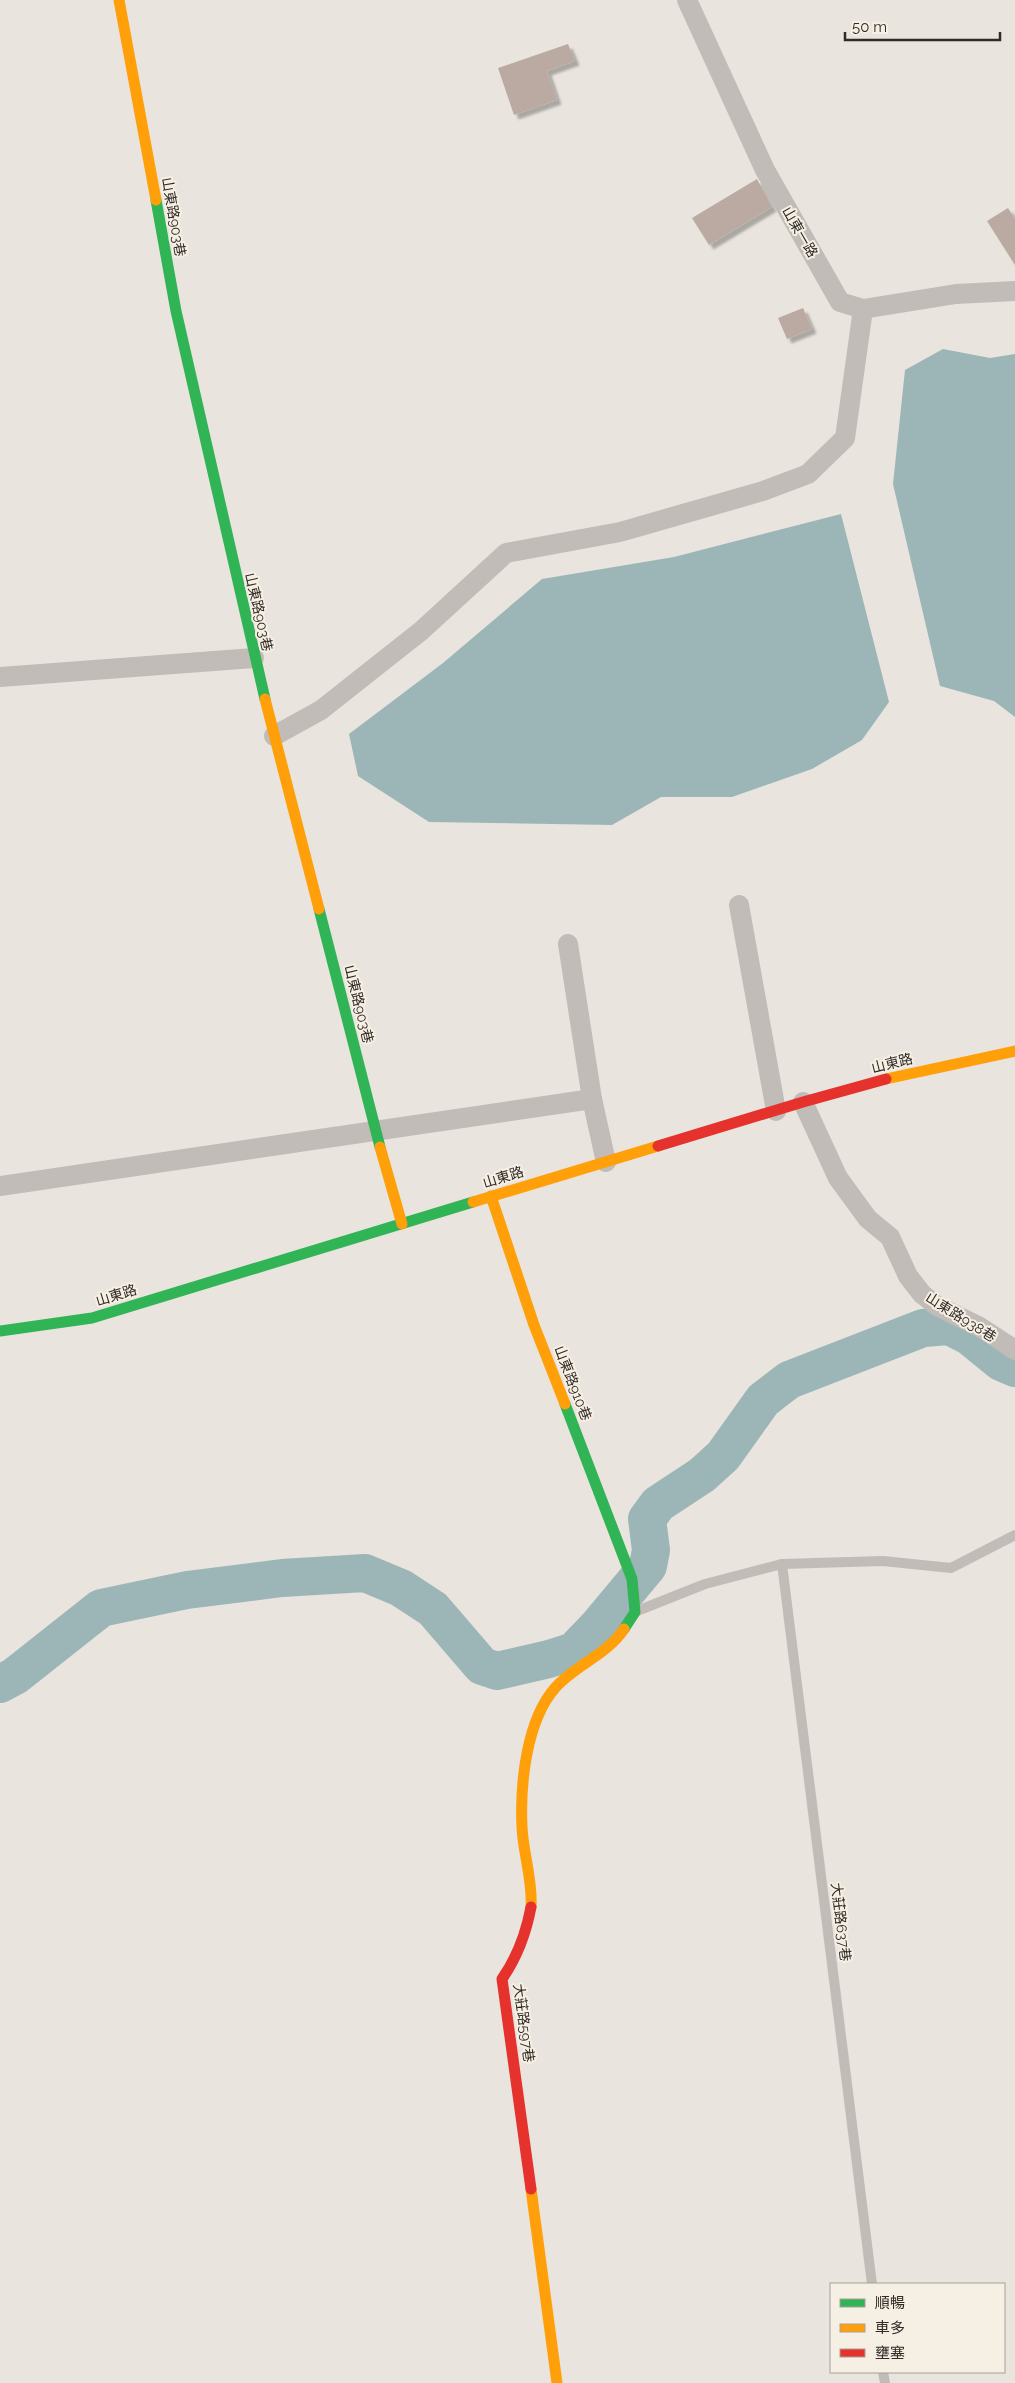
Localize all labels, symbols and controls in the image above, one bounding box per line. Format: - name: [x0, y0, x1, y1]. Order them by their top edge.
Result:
- scale bar: [845, 10, 1000, 42]
- text: 50 m: [852, 18, 887, 36]
- street label: 山東路903巷: [159, 176, 189, 258]
- street label: 山東一路: [779, 204, 821, 260]
- street label: 山東路903巷: [242, 571, 276, 653]
- street label: 山東路903巷: [342, 963, 376, 1045]
- street label: 山東路: [870, 1050, 914, 1076]
- street label: 山東路: [481, 1163, 525, 1191]
- street label: 山東路: [94, 1281, 138, 1309]
- street label: 山東路938巷: [923, 1289, 999, 1345]
- street label: 山東路910巷: [551, 1343, 595, 1423]
- street label: 大莊路637巷: [828, 1882, 854, 1962]
- street label: 大莊路597巷: [511, 1983, 537, 2063]
- legend: [830, 2283, 1005, 2373]
- text: 順暢: [875, 2294, 905, 2312]
- text: 車多: [875, 2319, 905, 2337]
- text: 壅塞: [875, 2344, 905, 2362]

